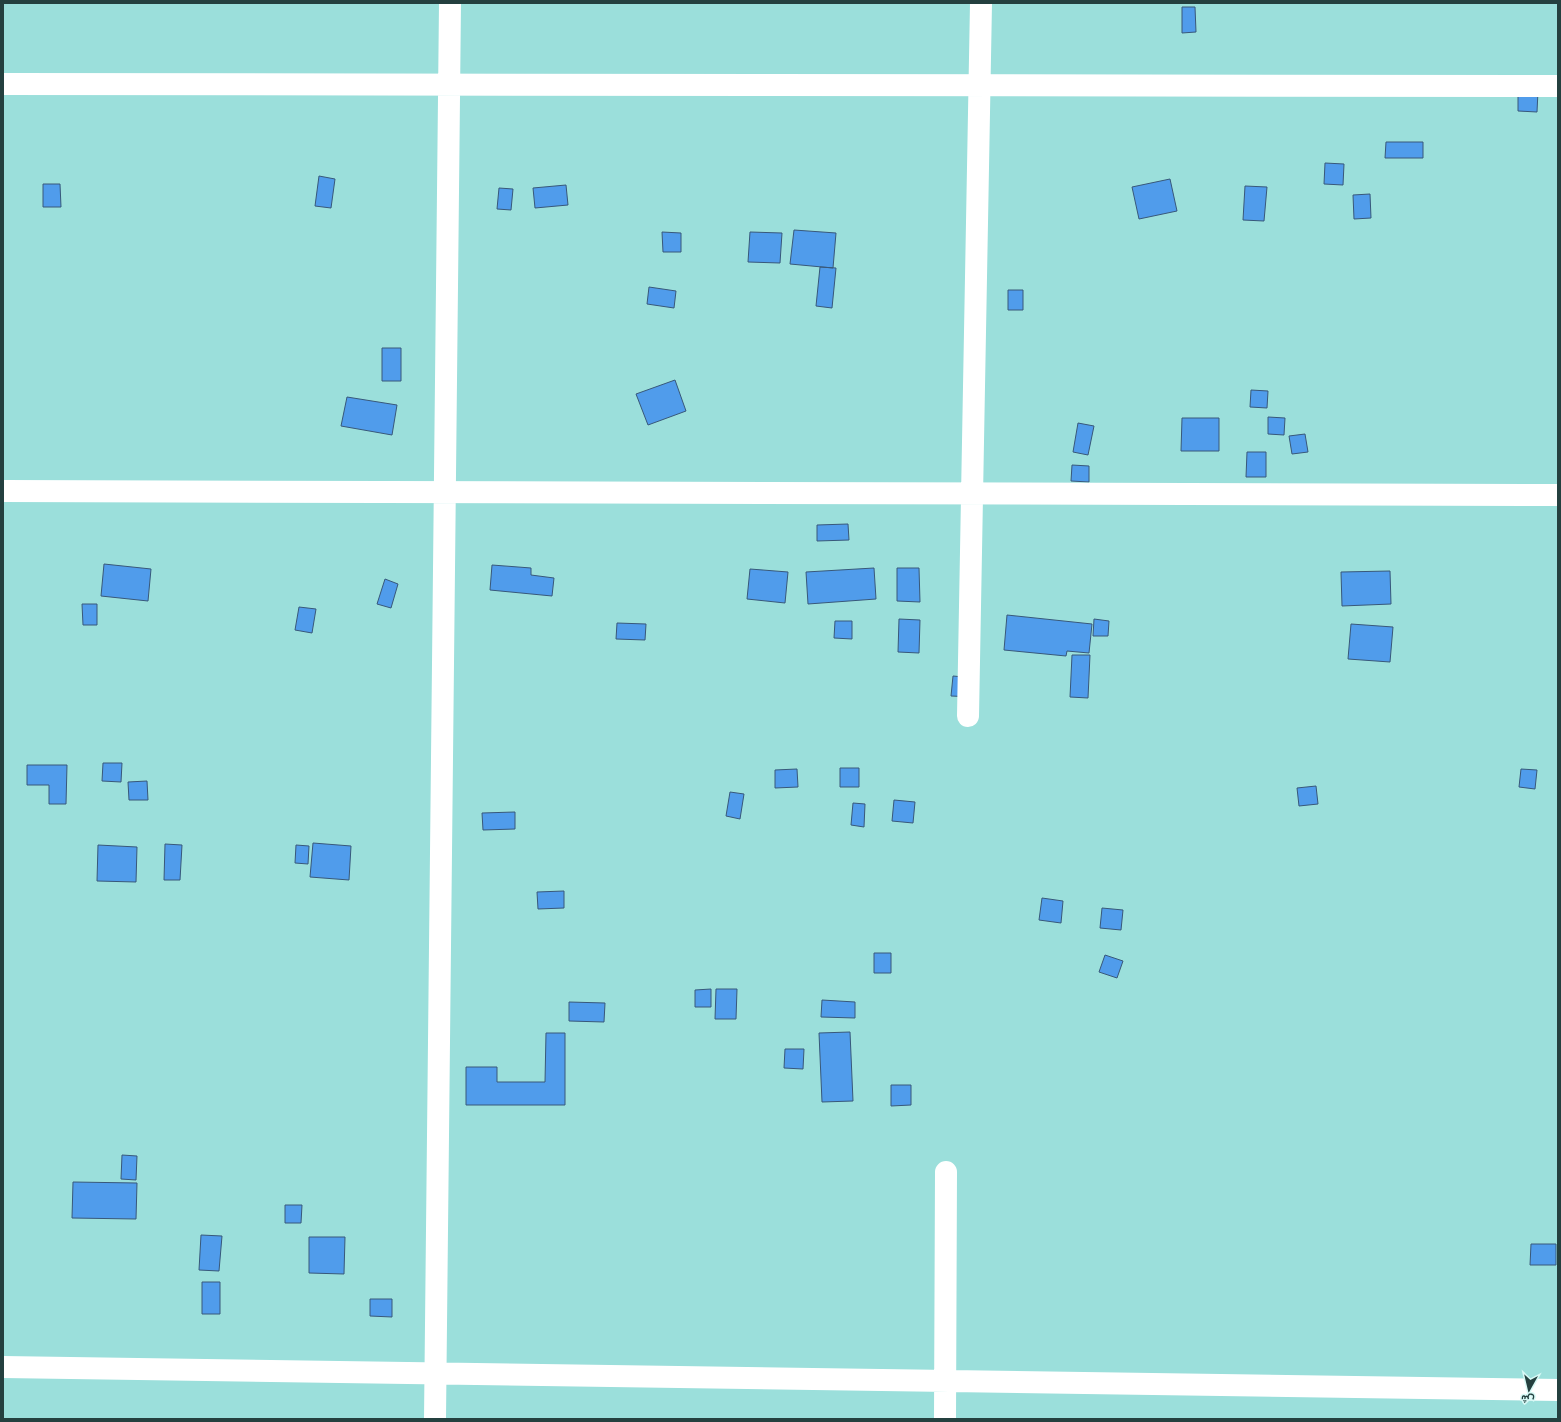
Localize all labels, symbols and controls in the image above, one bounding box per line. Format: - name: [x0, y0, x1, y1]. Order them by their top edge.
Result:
- north arrow: [1509, 1370, 1549, 1410]
- text: ش: [1520, 1392, 1535, 1407]

